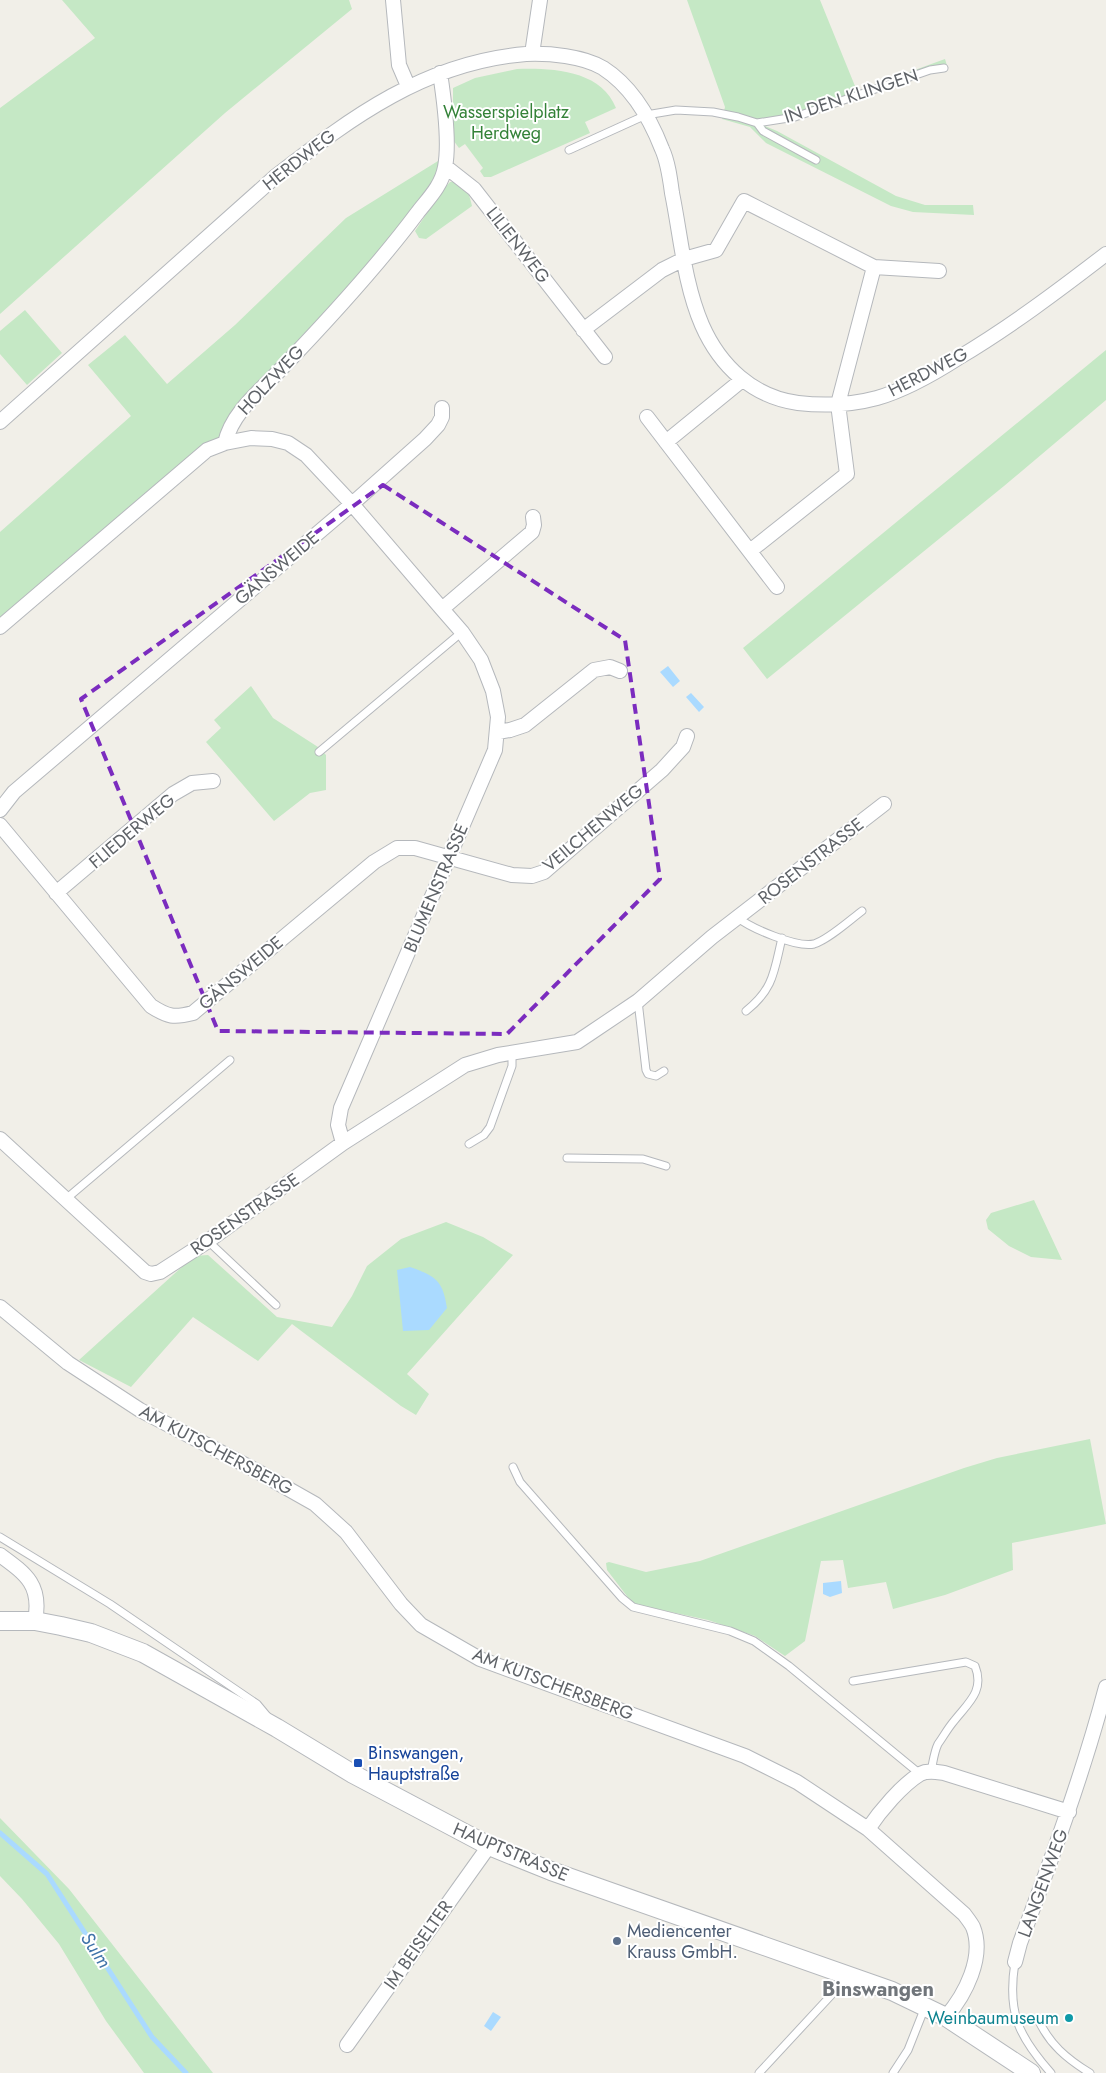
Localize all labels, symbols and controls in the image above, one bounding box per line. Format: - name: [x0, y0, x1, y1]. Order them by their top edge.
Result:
- street label: IN DEN KLINGEN: [781, 62, 921, 130]
- park label: Wasserspielplatz Herdweg: [443, 99, 570, 146]
- street label: HERDWEG: [257, 123, 341, 197]
- street label: LILIENWEG: [480, 201, 556, 289]
- street label: HOLZWEG: [232, 339, 310, 421]
- street label: HERDWEG: [884, 341, 972, 403]
- street label: GÄNSWEIDE: [229, 525, 325, 611]
- street label: VEILCHENWEG: [537, 778, 649, 878]
- street label: FLIEDERWEG: [83, 787, 181, 875]
- street label: ROSENSTRASSE: [753, 811, 869, 911]
- street label: BLUMENSTRASSE: [397, 820, 475, 956]
- street label: GÄNSWEIDE: [193, 930, 289, 1016]
- street label: ROSENSTRASSE: [185, 1167, 305, 1261]
- street label: AM KUTSCHERSBERG: [135, 1398, 297, 1502]
- street label: AM KUTSCHERSBERG: [469, 1641, 637, 1727]
- place label: Binswangen, Hauptstraße: [368, 1740, 464, 1787]
- marker: Binswangen, Hauptstraße: [352, 1757, 364, 1769]
- street label: HAUPTSTRASSE: [449, 1816, 573, 1888]
- street label: LANGENWEG: [1011, 1825, 1075, 1941]
- street label: IM BEISELTER: [378, 1895, 458, 1995]
- place label: Mediencenter Krauss GmbH.: [627, 1918, 738, 1965]
- water label: Sulm: [74, 1927, 118, 1973]
- marker: Mediencenter Krauss GmbH.: [611, 1935, 623, 1947]
- district label: Binswangen: [822, 1975, 934, 2004]
- place label: Weinbaumuseum: [927, 2005, 1059, 2031]
- marker: Weinbaumuseum: [1063, 2012, 1075, 2024]

